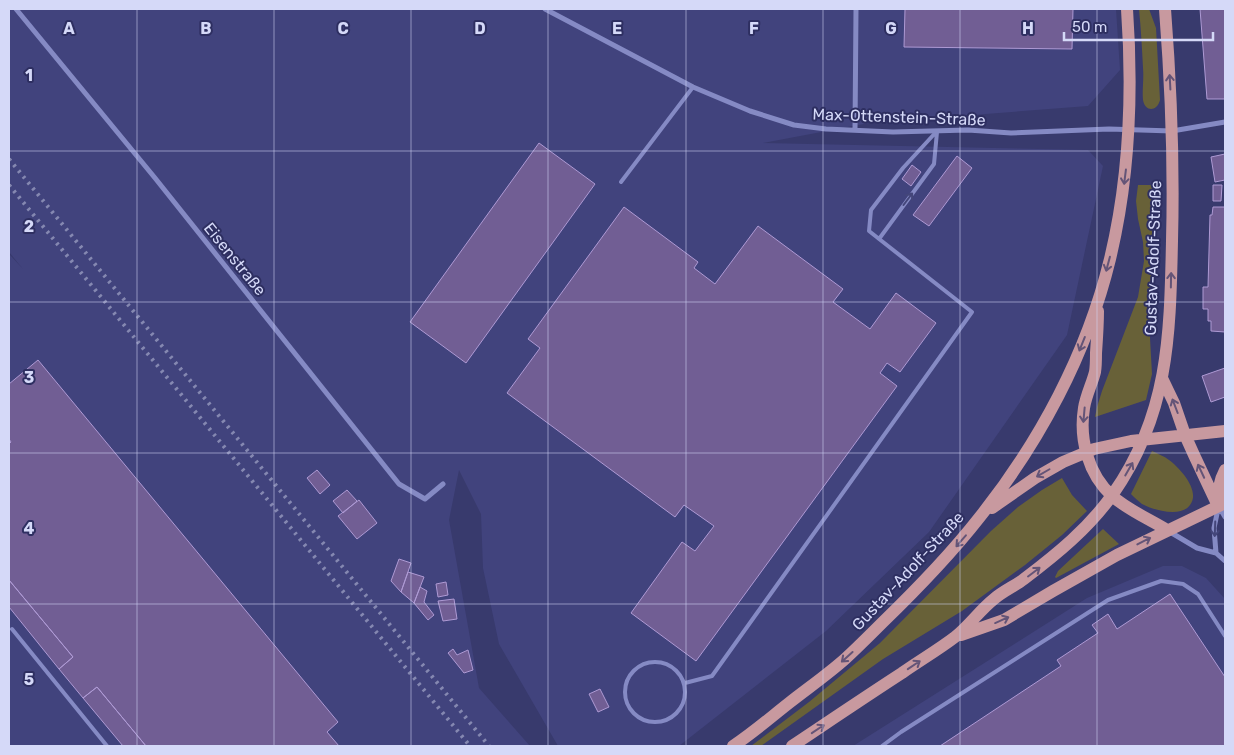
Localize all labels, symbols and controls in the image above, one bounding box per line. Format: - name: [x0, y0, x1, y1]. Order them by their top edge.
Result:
- scale bar: [1064, 10, 1213, 42]
- text: 50 m: [1072, 18, 1107, 36]
- text: A: [63, 19, 75, 38]
- text: B: [200, 19, 212, 38]
- text: C: [337, 19, 349, 38]
- text: D: [474, 19, 486, 38]
- text: E: [612, 19, 622, 38]
- text: F: [749, 19, 759, 38]
- text: G: [885, 19, 897, 38]
- text: H: [1022, 19, 1034, 38]
- text: 1: [25, 66, 33, 85]
- one-way arrow: [1165, 74, 1174, 90]
- street label: Max-Ottenstein-Straße: [812, 104, 986, 130]
- one-way arrow: [1120, 169, 1130, 185]
- street label: Gustav-Adolf-Straße: [1141, 180, 1165, 336]
- one-way arrow: [903, 193, 914, 206]
- text: 2: [24, 217, 34, 236]
- street label: Eisenstraße: [200, 219, 270, 299]
- one-way arrow: [1103, 256, 1113, 272]
- one-way arrow: [1166, 273, 1176, 289]
- one-way arrow: [1077, 335, 1086, 351]
- text: 3: [24, 368, 34, 387]
- one-way arrow: [1170, 399, 1179, 414]
- one-way arrow: [1079, 407, 1089, 423]
- one-way arrow: [1124, 461, 1134, 476]
- one-way arrow: [1196, 464, 1205, 479]
- one-way arrow: [1036, 469, 1050, 479]
- street label: Gustav-Adolf-Straße: [848, 508, 968, 634]
- text: 4: [24, 519, 35, 538]
- one-way arrow: [1210, 521, 1220, 537]
- one-way arrow: [955, 534, 966, 547]
- one-way arrow: [1137, 536, 1152, 546]
- one-way arrow: [1027, 566, 1040, 577]
- one-way arrow: [994, 614, 1009, 624]
- one-way arrow: [841, 651, 854, 663]
- one-way arrow: [906, 660, 920, 670]
- text: 5: [24, 670, 34, 689]
- one-way arrow: [811, 724, 825, 734]

